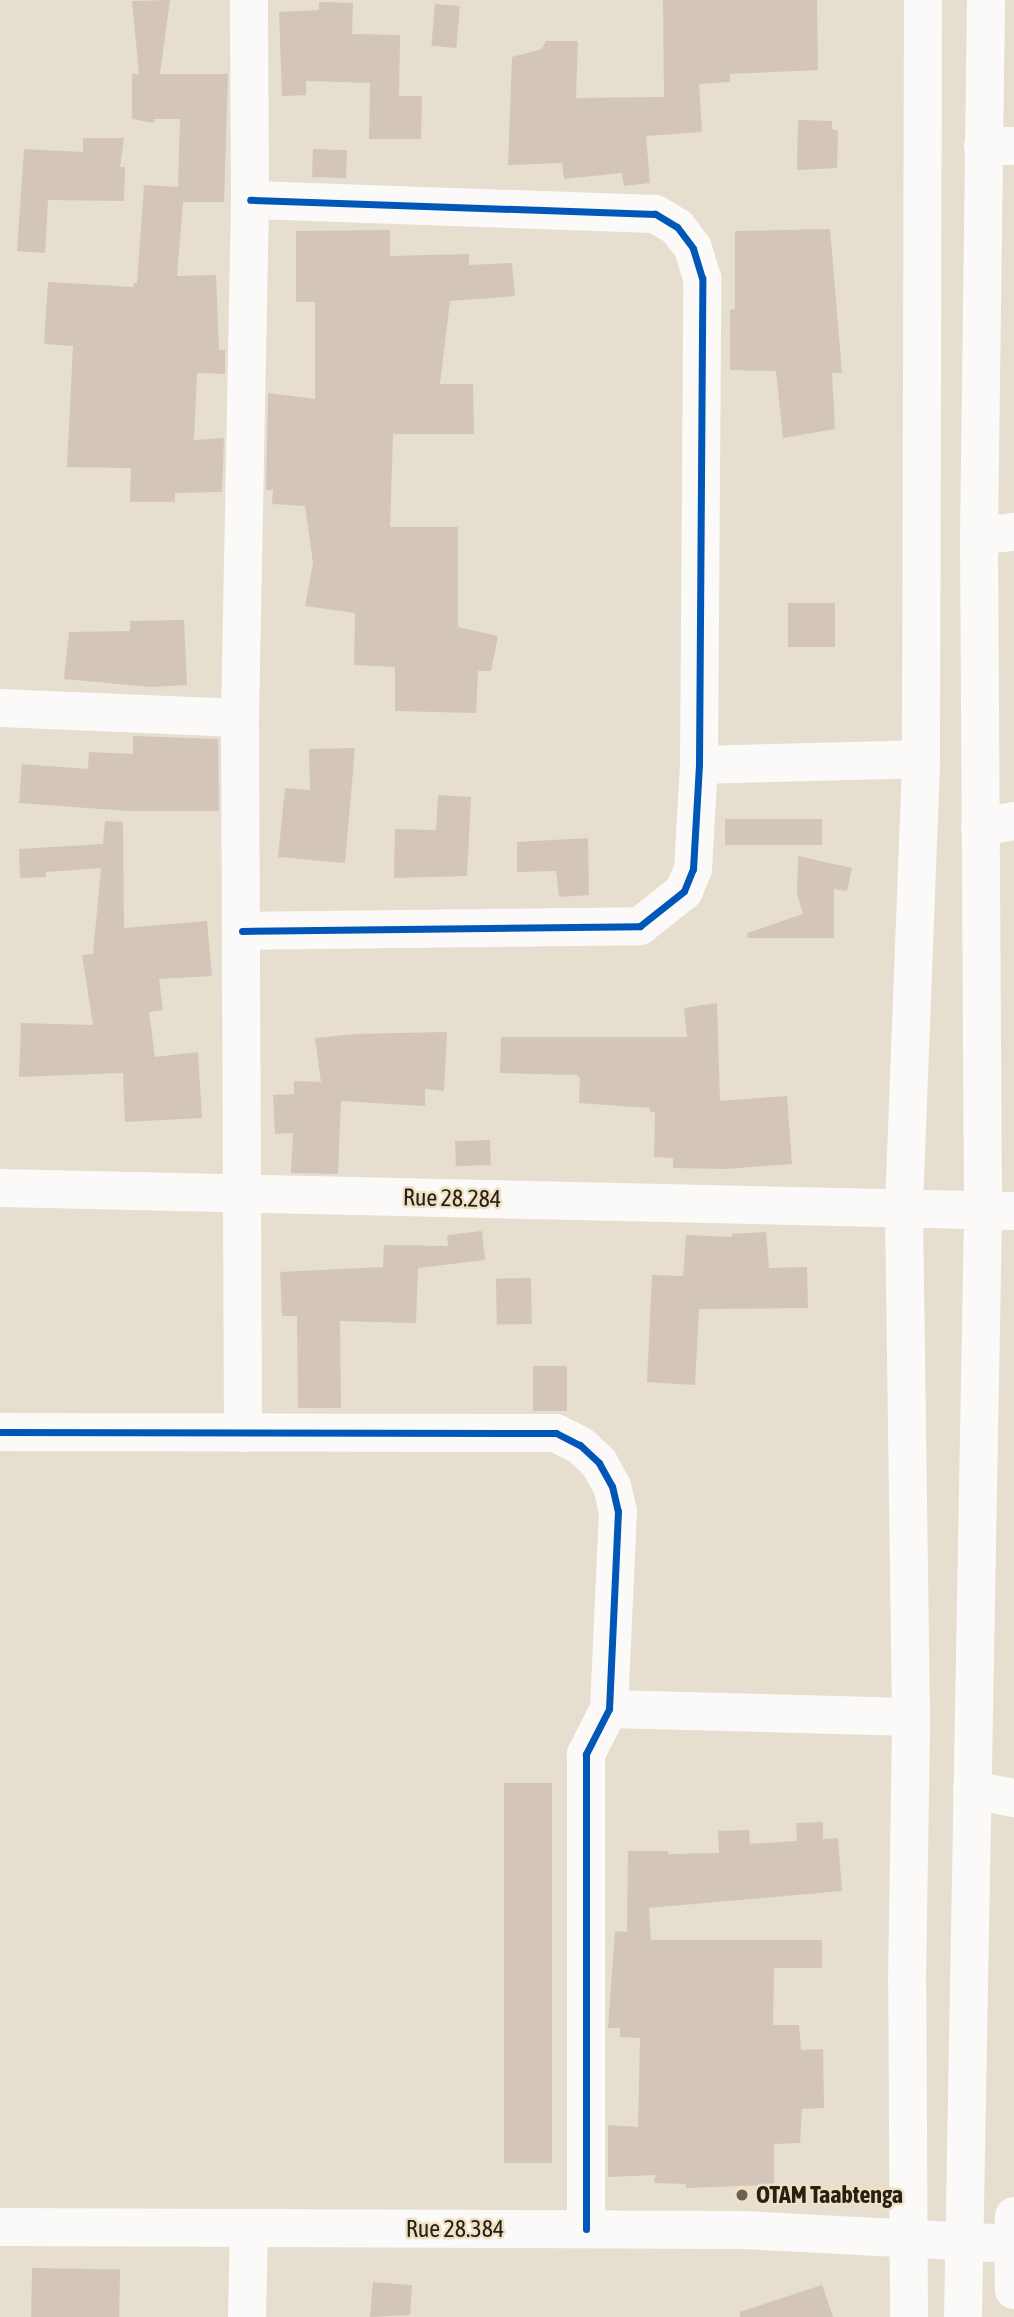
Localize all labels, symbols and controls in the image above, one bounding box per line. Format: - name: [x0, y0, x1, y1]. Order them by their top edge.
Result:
- street label: Rue 28.284: [403, 1183, 501, 1213]
- place label: OTAM Taabtenga: [756, 2181, 903, 2209]
- marker: OTAM Taabtenga: [734, 2187, 750, 2203]
- street label: Rue 28.384: [406, 2215, 504, 2243]

